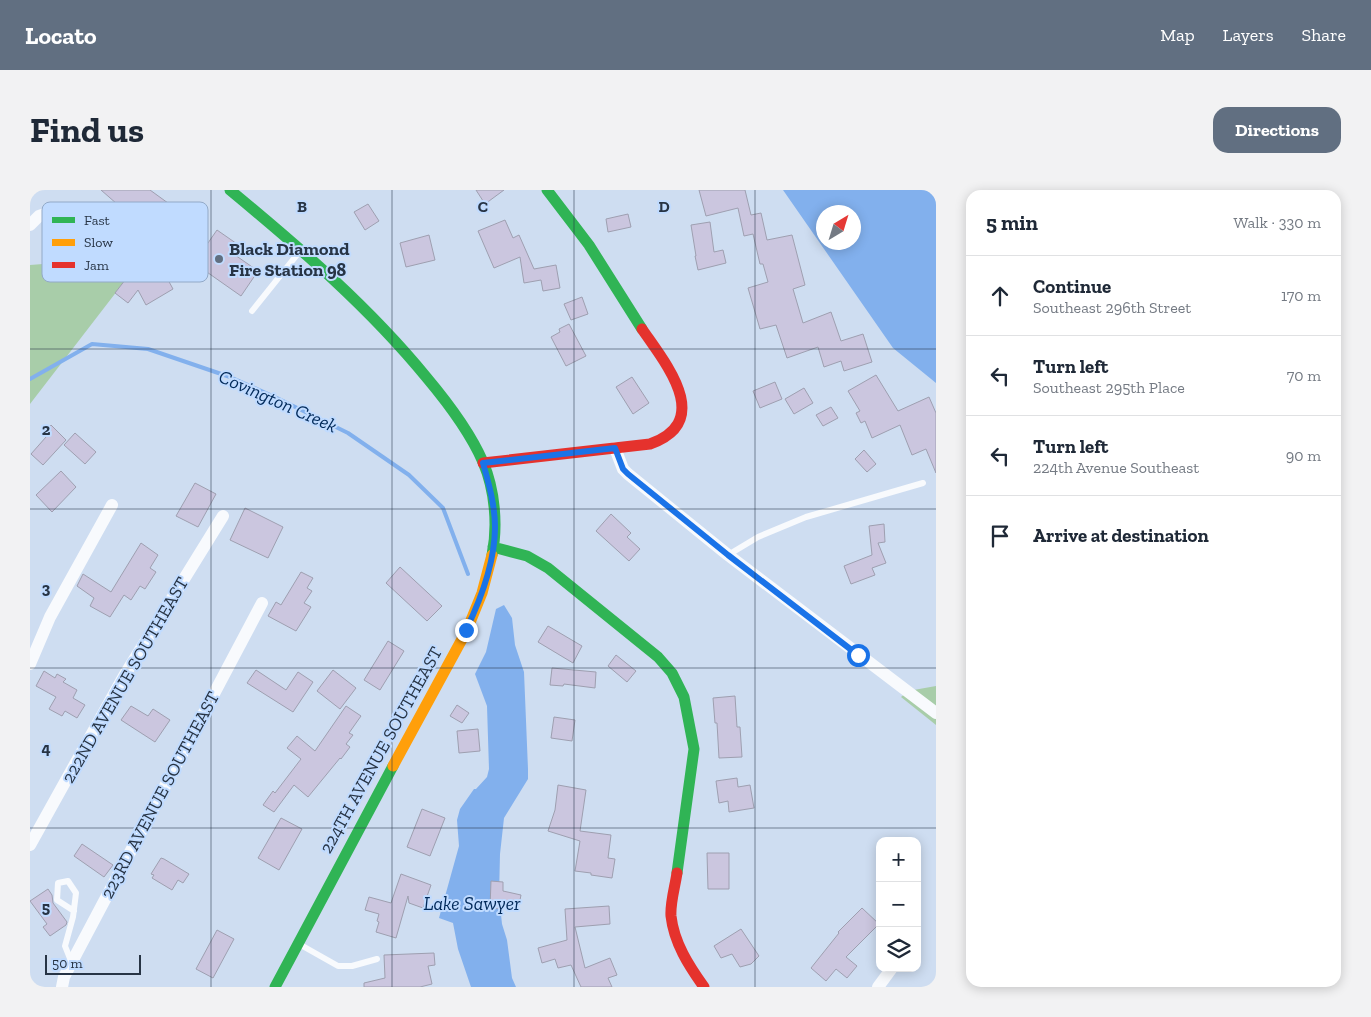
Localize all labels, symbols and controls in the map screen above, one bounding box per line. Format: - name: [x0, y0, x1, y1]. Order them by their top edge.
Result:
- text: Locato: [25, 21, 97, 50]
- text: Map: [1160, 24, 1195, 46]
- text: Layers: [1223, 24, 1274, 46]
- text: Share: [1302, 24, 1346, 46]
- button: Directions: [1213, 107, 1341, 153]
- text: Find us: [30, 109, 144, 151]
- text: B: [297, 197, 307, 216]
- text: C: [478, 197, 488, 216]
- text: D: [658, 197, 670, 216]
- legend: [42, 202, 208, 282]
- north arrow: [816, 205, 861, 250]
- text: 5 min: [986, 210, 1038, 235]
- text: Fast: [84, 212, 111, 229]
- text: Walk · 330 m: [1233, 213, 1321, 232]
- text: Slow: [84, 234, 113, 251]
- place label: Black Diamond Fire Station 98: [229, 238, 350, 281]
- marker: Black Diamond Fire Station 98: [213, 253, 225, 265]
- text: Jam: [84, 257, 109, 274]
- text: Continue: [1033, 275, 1111, 298]
- icon: ahead: [986, 282, 1014, 310]
- text: 170 m: [1281, 286, 1321, 305]
- text: Southeast 296th Street: [1033, 298, 1191, 317]
- text: Turn left: [1033, 355, 1108, 378]
- icon: left: [986, 362, 1014, 390]
- water label: Covington Creek: [215, 365, 341, 437]
- text: 70 m: [1287, 366, 1321, 385]
- text: Southeast 295th Place: [1033, 378, 1185, 397]
- text: 2: [42, 420, 51, 439]
- text: Turn left: [1033, 435, 1108, 458]
- icon: left: [986, 442, 1014, 470]
- text: 90 m: [1286, 446, 1321, 465]
- text: 224th Avenue Southeast: [1033, 458, 1199, 477]
- icon: arrive: [986, 522, 1014, 550]
- text: Arrive at destination: [1033, 524, 1209, 547]
- street label: 222ND AVENUE SOUTHEAST: [57, 573, 193, 787]
- text: 3: [42, 579, 51, 598]
- route end: [455, 619, 478, 642]
- street label: 224TH AVENUE SOUTHEAST: [315, 643, 447, 857]
- route start: [847, 644, 870, 667]
- street label: 223RD AVENUE SOUTHEAST: [96, 688, 224, 902]
- text: 4: [41, 739, 51, 758]
- map controls: [876, 837, 921, 972]
- button: +: [876, 837, 921, 882]
- button: −: [876, 882, 921, 927]
- water label: Lake Sawyer: [423, 892, 521, 915]
- text: 5: [42, 898, 50, 917]
- button: layers: [876, 927, 921, 972]
- scale bar: [45, 952, 141, 975]
- text: 50 m: [52, 955, 83, 972]

